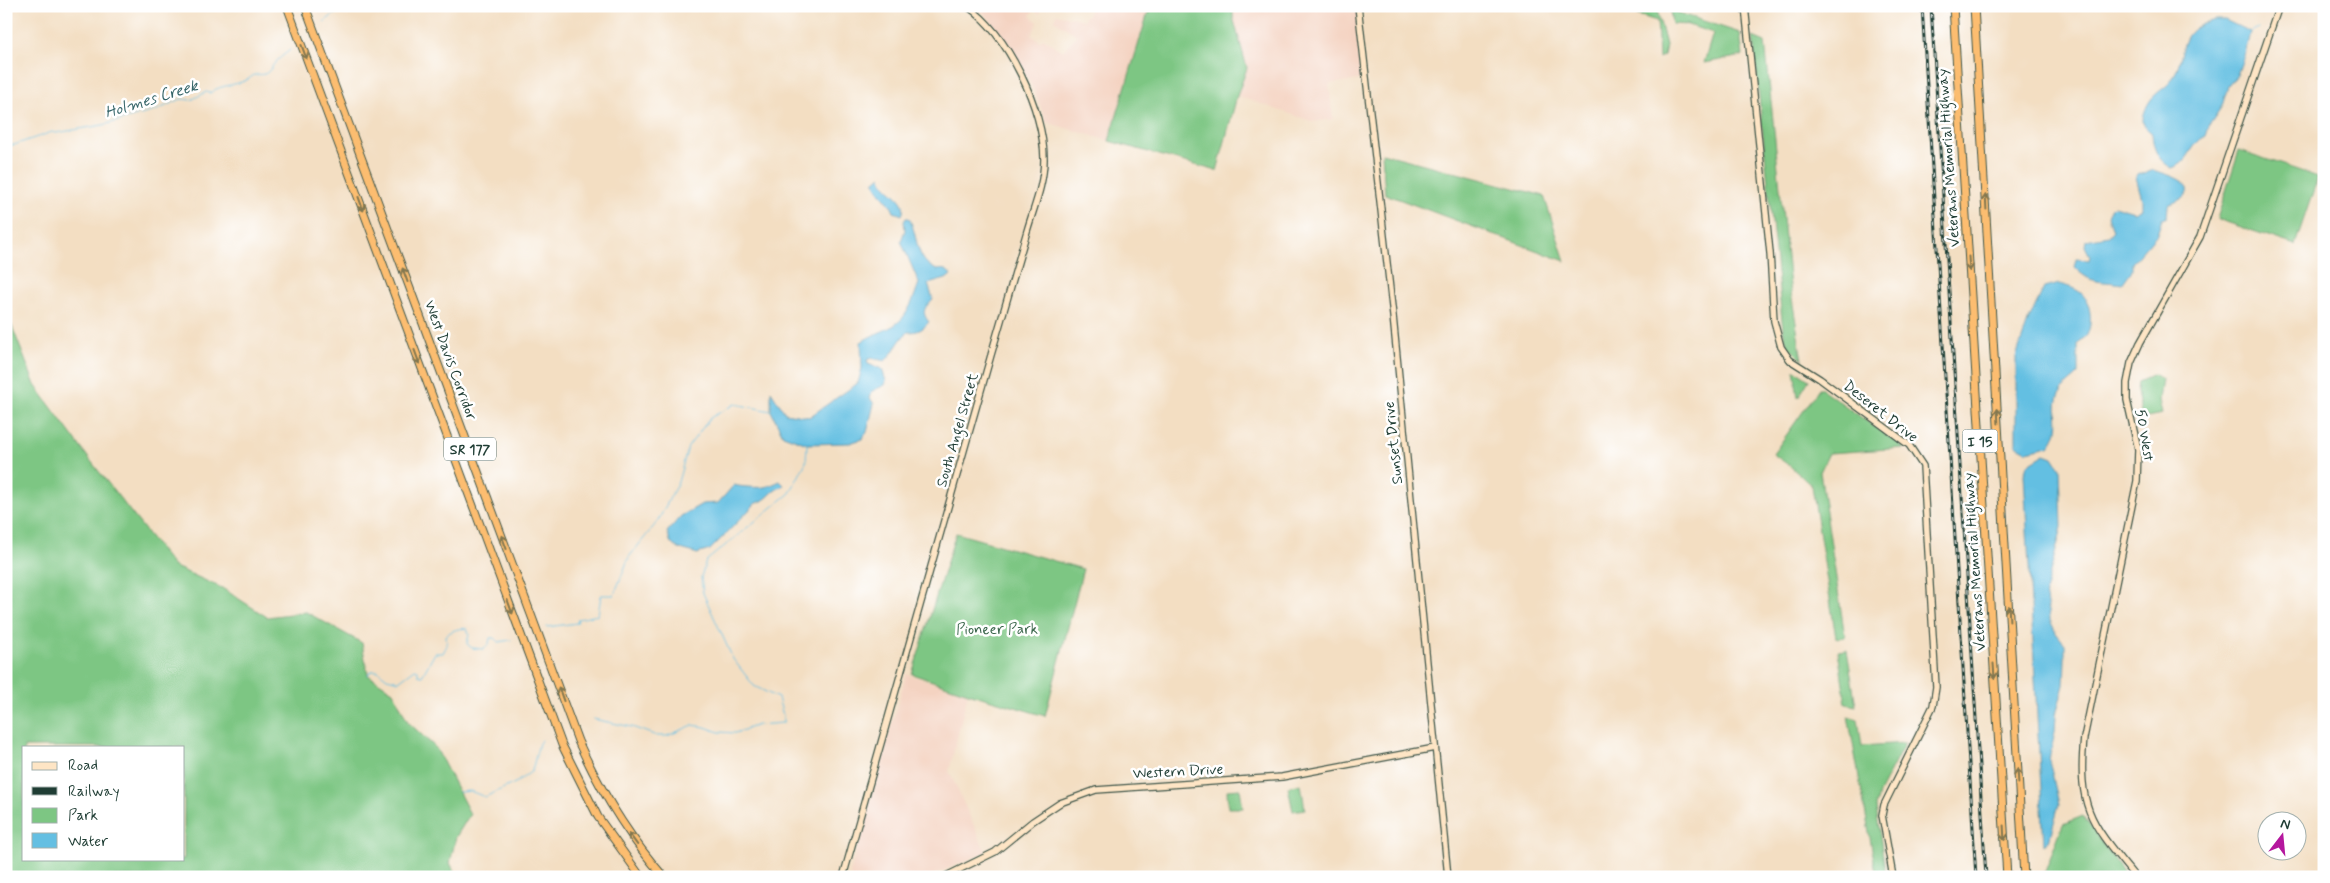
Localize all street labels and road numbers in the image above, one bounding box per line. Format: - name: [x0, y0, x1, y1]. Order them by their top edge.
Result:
- street label: Veterans Memorial Highway: [1933, 68, 1966, 248]
- street label: West Davis Corridor: [419, 298, 481, 424]
- street label: South Angel Street: [932, 371, 985, 490]
- street label: Deseret Drive: [1839, 376, 1922, 447]
- street label: Sunset Drive: [1380, 400, 1408, 485]
- street label: 50 West: [2130, 408, 2159, 463]
- road number: I 15: [1962, 430, 1998, 452]
- road number: SR 177: [444, 438, 496, 460]
- street label: Veterans Memorial Highway: [1959, 472, 1992, 652]
- street label: Western Drive: [1132, 760, 1224, 784]

